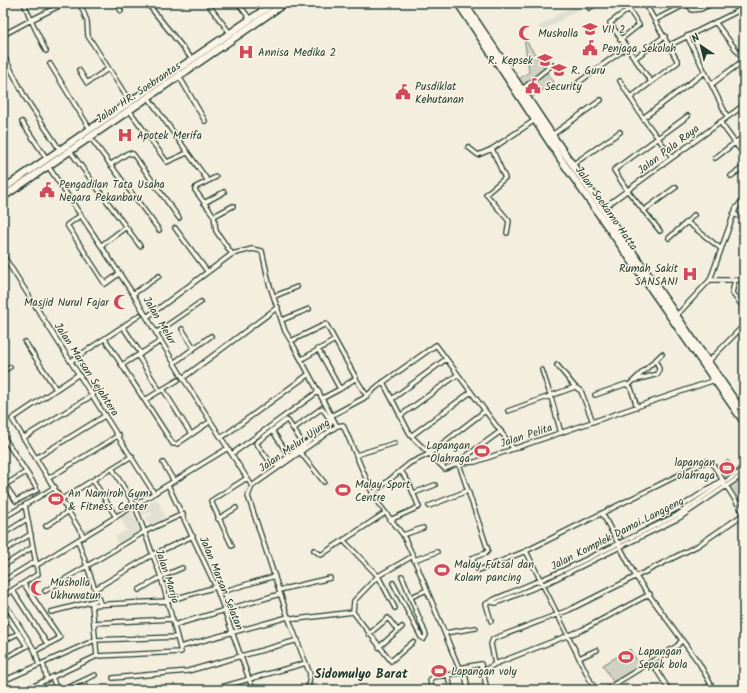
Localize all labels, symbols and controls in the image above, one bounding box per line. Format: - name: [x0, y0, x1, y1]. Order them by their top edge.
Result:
- school or university icon: VII 2: [581, 20, 599, 38]
- place label: VII 2: [602, 21, 625, 39]
- mosque icon: Musholla: [517, 24, 535, 42]
- place label: Musholla: [538, 25, 578, 43]
- north arrow: [681, 26, 721, 66]
- text: N: [688, 29, 704, 48]
- public building icon: Penjaga Sekolah: [581, 39, 599, 57]
- place label: Penjaga Sekolah: [602, 40, 676, 58]
- hospital icon: Annisa Medika 2: [237, 43, 255, 61]
- place label: Annisa Medika 2: [258, 44, 336, 62]
- school or university icon: R. Kepsek: [536, 51, 554, 69]
- place label: R. Kepsek: [488, 52, 534, 70]
- street label: Jalan HR. Soebrantas: [92, 57, 185, 128]
- school or university icon: R. Guru: [550, 61, 568, 79]
- place label: R. Guru: [571, 62, 606, 80]
- public building icon: Security: [524, 77, 542, 95]
- place label: Pusdiklat Kehutanan: [415, 78, 464, 109]
- place label: Security: [545, 78, 582, 96]
- public building icon: Pusdiklat Kehutanan: [394, 83, 412, 101]
- street label: Jalan Pala Raya: [634, 120, 703, 179]
- hospital icon: Apotek Merifa: [116, 126, 134, 144]
- place label: Apotek Merifa: [137, 127, 202, 145]
- street label: Jalan Soekarno Hatta: [570, 163, 642, 255]
- place label: Pengadilan Tata Usaha Negara Pekanbaru: [59, 176, 165, 207]
- public building icon: Pengadilan Tata Usaha Negara Pekanbaru: [38, 181, 56, 199]
- place label: Rumah Sakit SANSANI: [619, 260, 679, 291]
- hospital icon: Rumah Sakit SANSANI: [681, 265, 699, 283]
- mosque icon: Masjid Nurul Fajar: [112, 293, 130, 311]
- street label: Jalan Melur: [138, 293, 181, 349]
- place label: Masjid Nurul Fajar: [24, 294, 110, 312]
- street label: Jalan Marsan Sejahtera: [49, 319, 123, 420]
- street label: Jalan Melur Ujung: [255, 414, 334, 477]
- street label: Jalan Pelita: [498, 419, 555, 453]
- place label: Lapangan Olahraga: [426, 437, 470, 468]
- sports icon: Lapangan Olahraga: [473, 442, 491, 460]
- place label: lapangan olahraga: [675, 454, 715, 485]
- sports icon: lapangan olahraga: [718, 459, 736, 477]
- place label: Malay Sport Centre: [355, 476, 411, 507]
- sports icon: Malay Sport Centre: [334, 481, 352, 499]
- place label: An Namiroh Gym & Fitness Center: [68, 485, 149, 516]
- sports icon: An Namiroh Gym & Fitness Center: [47, 490, 65, 508]
- street label: Jalan Komplek Damai Langgeng: [547, 492, 687, 575]
- street label: Jalan Marsan Selatan: [194, 534, 248, 633]
- street label: Jalan Marija: [150, 547, 184, 606]
- place label: Malay Futsal dan Kolam pancing: [454, 556, 534, 587]
- sports icon: Malay Futsal dan Kolam pancing: [433, 561, 451, 579]
- place label: Musholla Ukhuwatun: [50, 574, 101, 605]
- mosque icon: Musholla Ukhuwatun: [29, 579, 47, 597]
- place label: Lapangan Sepak bola: [638, 643, 687, 674]
- sports icon: Lapangan Sepak bola: [617, 648, 635, 666]
- sports icon: Lapangan voly: [430, 662, 448, 680]
- place label: Lapangan voly: [451, 663, 517, 681]
- district label: Sidomulyo Barat: [314, 664, 408, 685]

